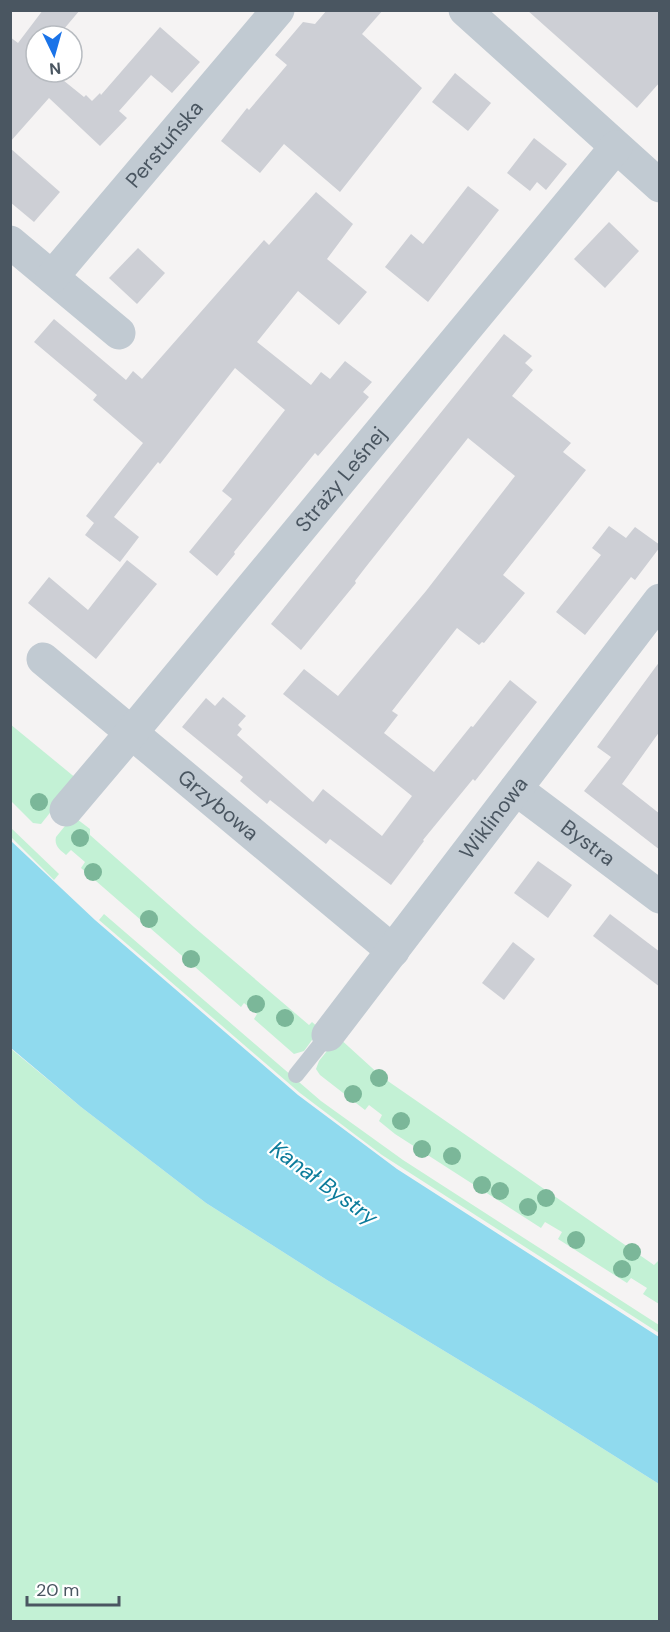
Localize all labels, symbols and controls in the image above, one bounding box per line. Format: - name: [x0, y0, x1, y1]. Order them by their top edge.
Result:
- north arrow: [24, 24, 84, 84]
- text: N: [49, 57, 62, 79]
- street label: Perstuńska: [119, 95, 209, 194]
- street label: Straży Leśnej: [289, 421, 393, 538]
- street label: Grzybowa: [172, 763, 264, 847]
- street label: Wiklinowa: [453, 771, 534, 865]
- street label: Bystra: [555, 813, 621, 873]
- water label: Kanał Bystry: [264, 1134, 384, 1232]
- scale bar: [27, 1569, 118, 1607]
- text: 20 m: [36, 1578, 79, 1602]

